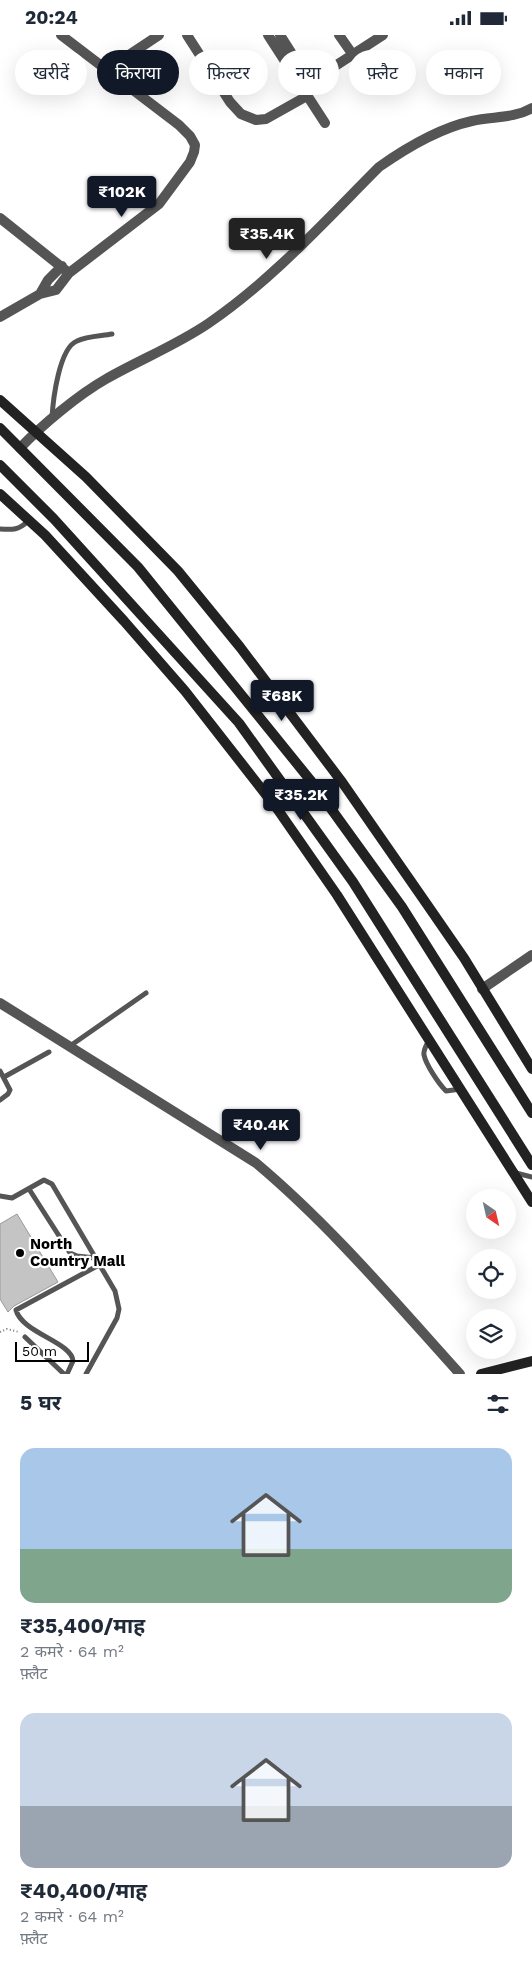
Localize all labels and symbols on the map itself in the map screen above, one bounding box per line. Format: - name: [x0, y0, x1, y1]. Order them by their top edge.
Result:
- pin: ₹102K: [87, 175, 157, 218]
- pin: ₹35.4K: [226, 217, 308, 260]
- pin: ₹68K: [252, 679, 312, 722]
- pin: ₹35.2K: [260, 779, 342, 821]
- pin: ₹40.4K: [220, 1109, 302, 1151]
- north arrow: [466, 1189, 516, 1239]
- place label: North Country Mall: [30, 1235, 125, 1270]
- marker: North Country Mall: [14, 1247, 26, 1259]
- scale bar: [15, 1339, 89, 1362]

